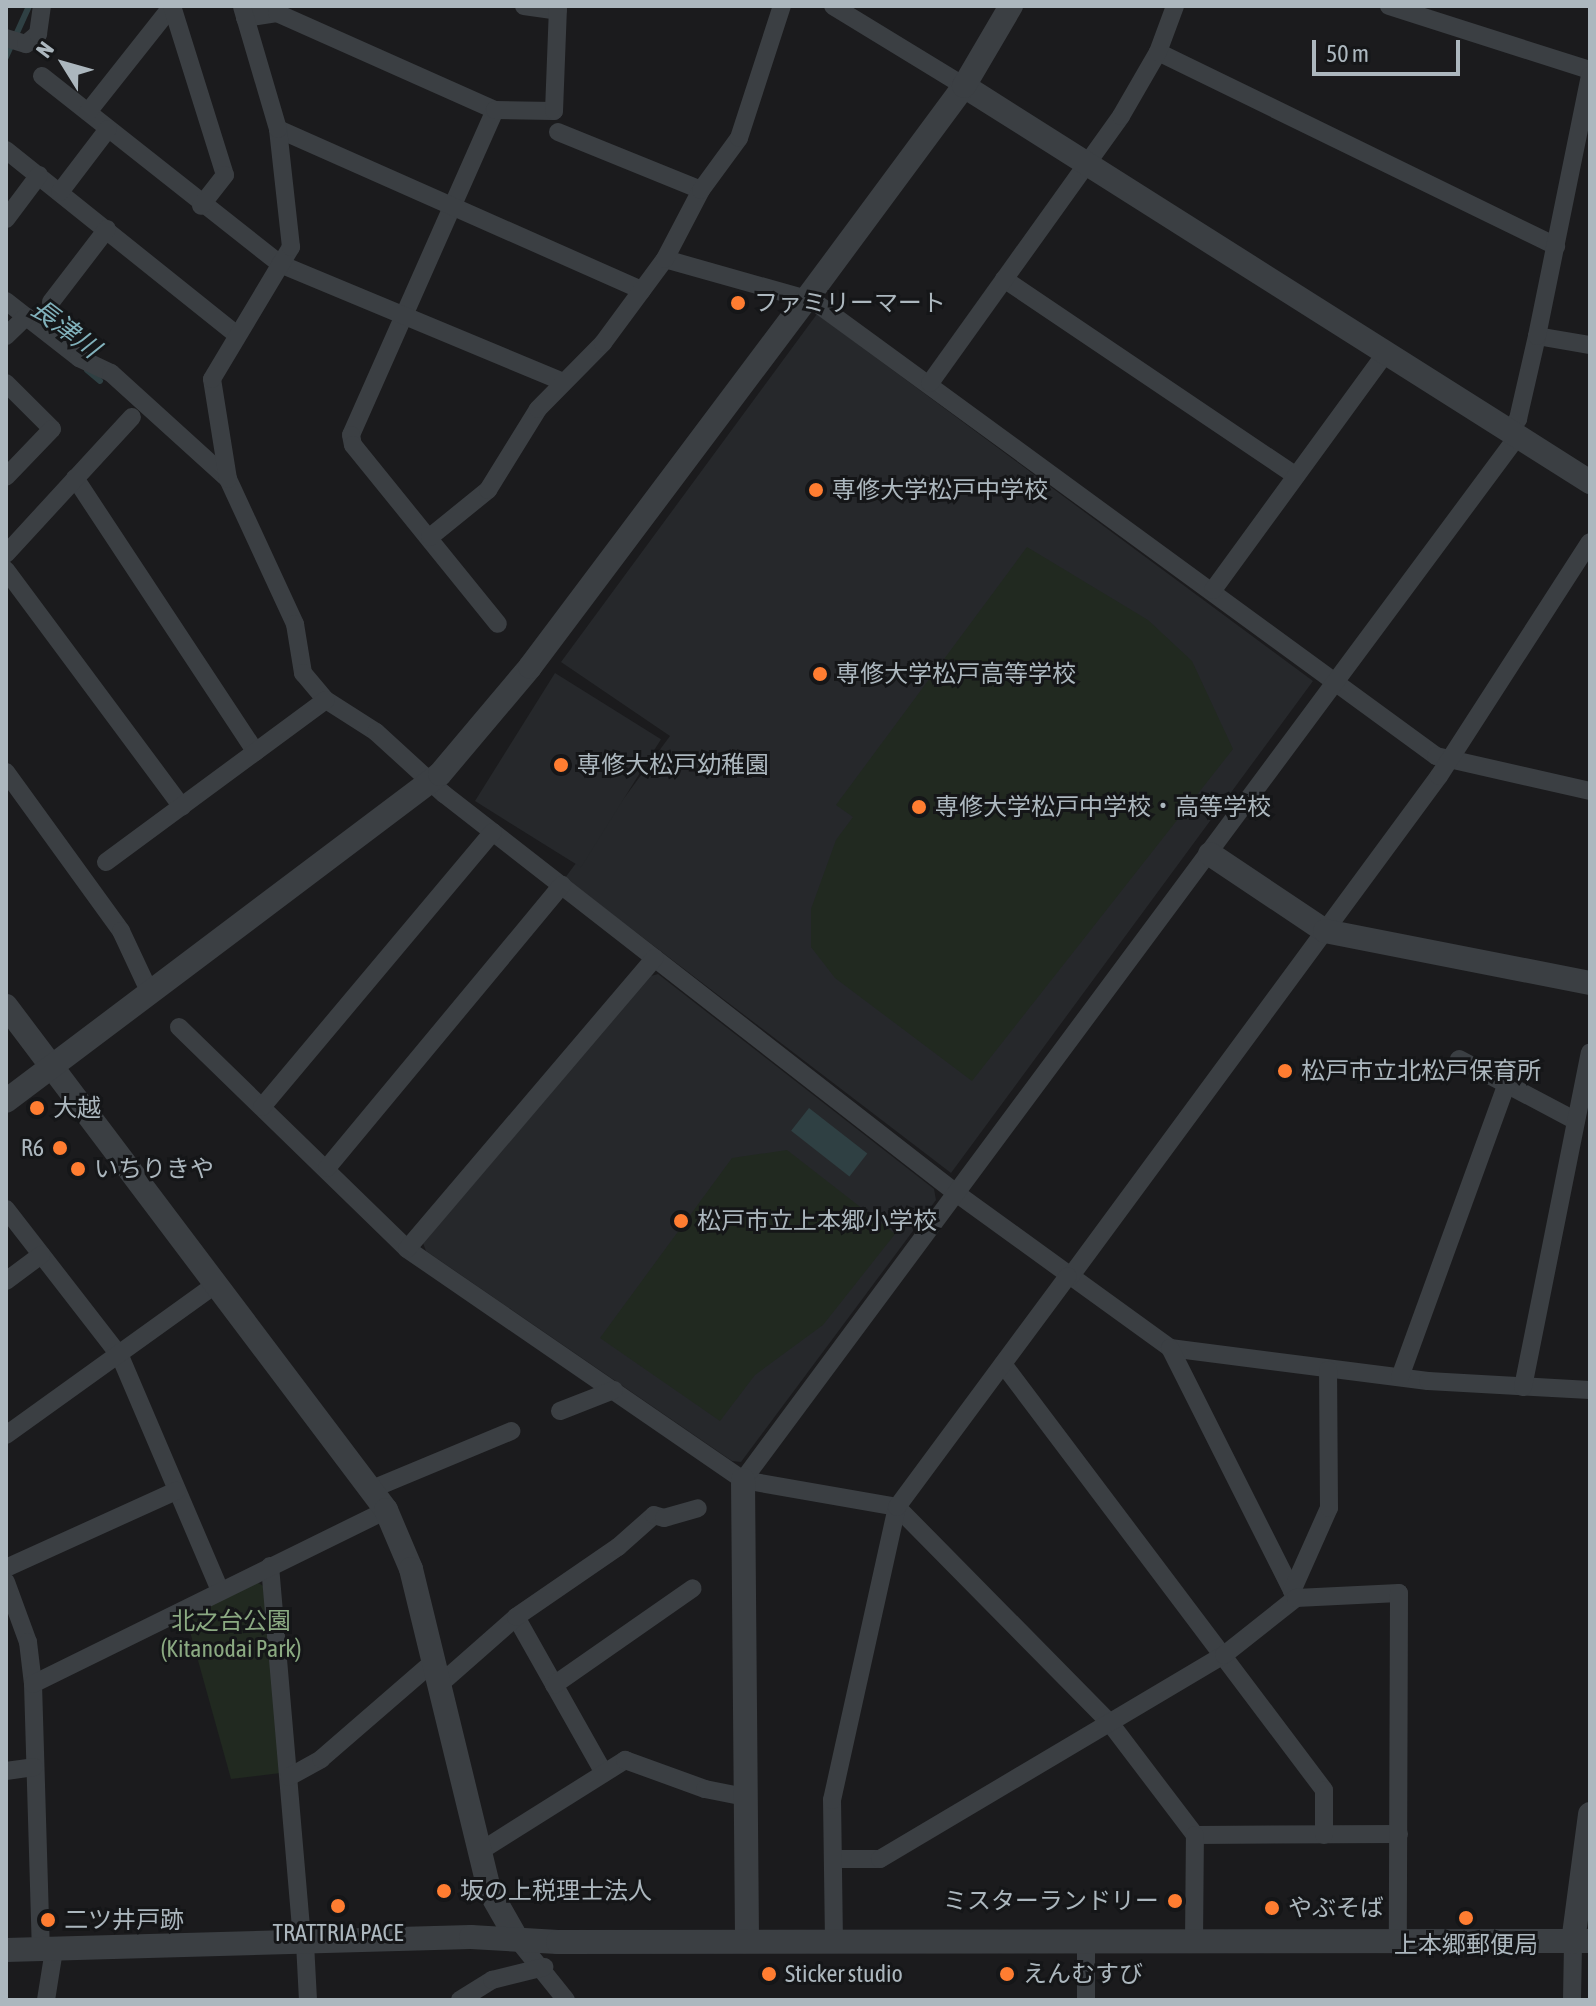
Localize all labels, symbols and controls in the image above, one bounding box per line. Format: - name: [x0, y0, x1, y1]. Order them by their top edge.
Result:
- north arrow: [24, 24, 104, 104]
- scale bar: [1316, 24, 1464, 74]
- text: N: [31, 37, 59, 63]
- text: 50 m: [1326, 40, 1369, 67]
- place label: ファミリーマート: [754, 289, 946, 317]
- water label: 長津川: [24, 293, 106, 365]
- marker: ファミリーマート: [729, 294, 747, 312]
- place label: 専修大学松戸中学校: [832, 476, 1048, 504]
- marker: 専修大学松戸中学校: [807, 481, 825, 499]
- place label: 専修大学松戸高等学校: [836, 660, 1076, 688]
- marker: 専修大学松戸高等学校: [811, 665, 829, 683]
- place label: 専修大松戸幼稚園: [577, 751, 769, 779]
- marker: 専修大松戸幼稚園: [552, 756, 570, 774]
- place label: 専修大学松戸中学校・高等学校: [935, 793, 1271, 821]
- marker: 専修大学松戸中学校・高等学校: [910, 798, 928, 816]
- place label: 松戸市立北松戸保育所: [1301, 1057, 1541, 1085]
- marker: 松戸市立北松戸保育所: [1276, 1062, 1294, 1080]
- place label: 大越: [53, 1094, 101, 1122]
- marker: 大越: [28, 1099, 46, 1117]
- place label: R6: [21, 1134, 44, 1162]
- marker: R6: [51, 1139, 69, 1157]
- place label: いちりきや: [94, 1155, 214, 1183]
- marker: いちりきや: [69, 1160, 87, 1178]
- place label: 松戸市立上本郷小学校: [697, 1207, 937, 1235]
- marker: 松戸市立上本郷小学校: [672, 1212, 690, 1230]
- park label: 北之台公園 (Kitanodai Park): [160, 1607, 302, 1663]
- place label: 坂の上税理士法人: [460, 1877, 652, 1905]
- marker: 坂の上税理士法人: [435, 1882, 453, 1900]
- place label: ミスターランドリー: [943, 1887, 1159, 1915]
- marker: ミスターランドリー: [1166, 1892, 1184, 1910]
- place label: やぶそば: [1288, 1894, 1384, 1922]
- marker: TRATTRIA PACE: [329, 1897, 347, 1915]
- marker: やぶそば: [1263, 1899, 1281, 1917]
- place label: 二ツ井戸跡: [64, 1906, 184, 1934]
- marker: 上本郷郵便局: [1457, 1909, 1475, 1927]
- marker: 二ツ井戸跡: [39, 1911, 57, 1929]
- place label: TRATTRIA PACE: [272, 1919, 404, 1947]
- place label: 上本郷郵便局: [1394, 1931, 1538, 1959]
- place label: Sticker studio: [785, 1960, 903, 1988]
- place label: えんむすび: [1023, 1960, 1143, 1988]
- marker: Sticker studio: [760, 1965, 778, 1983]
- marker: えんむすび: [998, 1965, 1016, 1983]

